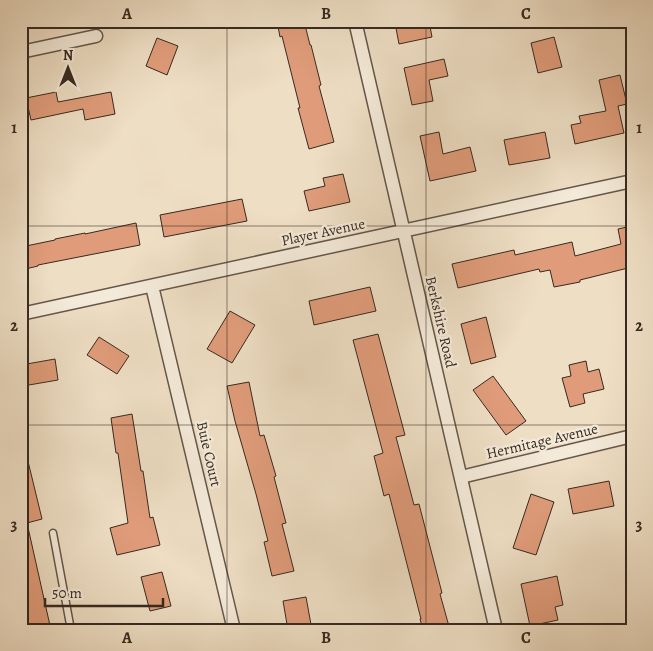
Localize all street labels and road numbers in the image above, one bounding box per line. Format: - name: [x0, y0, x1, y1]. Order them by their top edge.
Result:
- street label: Player Avenue: [279, 213, 367, 251]
- street label: Berkshire Road: [421, 274, 461, 371]
- street label: Hermitage Avenue: [484, 418, 600, 464]
- street label: Buie Court: [192, 419, 226, 489]

